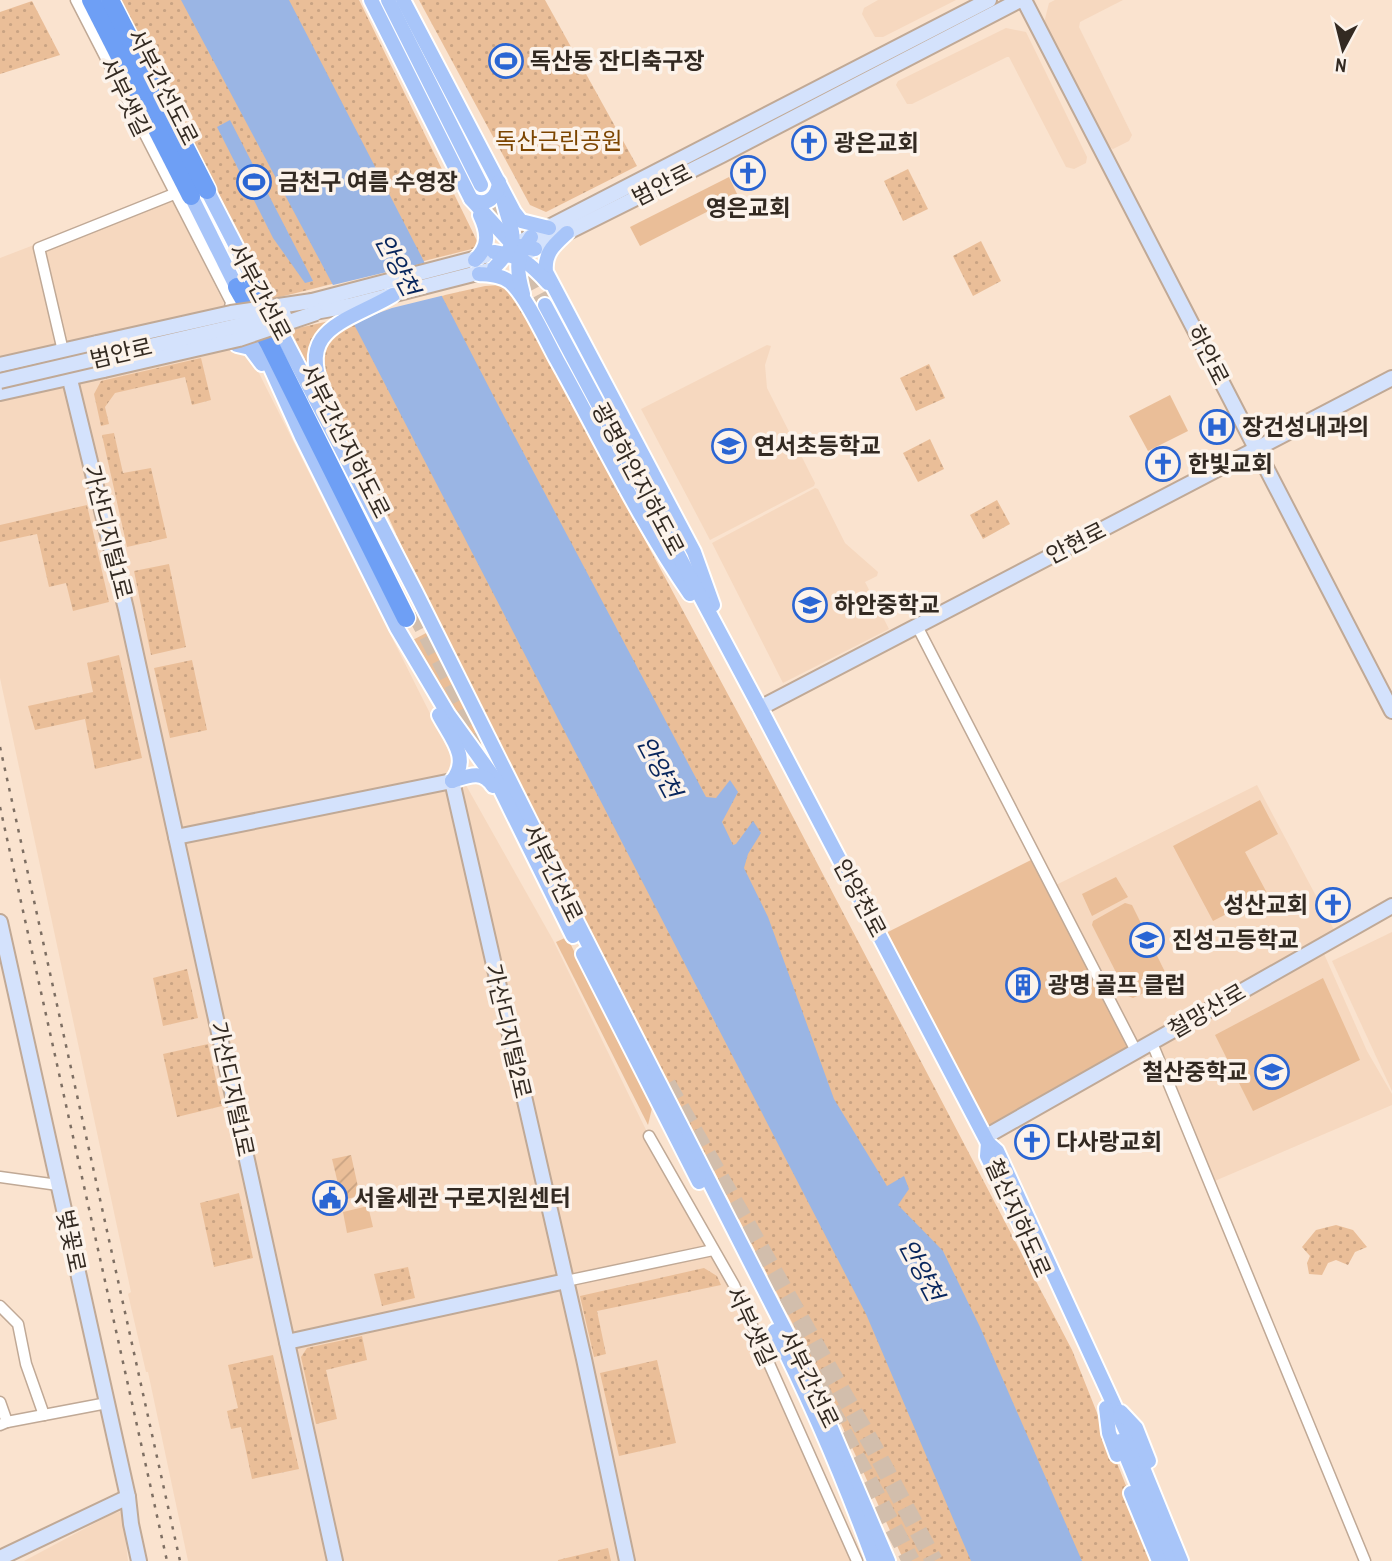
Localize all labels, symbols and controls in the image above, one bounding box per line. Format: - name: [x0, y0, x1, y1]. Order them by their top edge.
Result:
- north arrow: [1308, 14, 1378, 84]
- street label: 서부간선도로: [121, 23, 206, 150]
- sports icon: 독산동 잔디축구장: [487, 42, 525, 80]
- place label: 독산동 잔디축구장: [530, 45, 705, 76]
- street label: 서부샛길: [93, 52, 158, 142]
- text: N: [1334, 52, 1348, 79]
- church icon: 광은교회: [790, 124, 828, 162]
- park label: 독산근린공원: [496, 125, 622, 156]
- place label: 광은교회: [834, 127, 919, 158]
- church icon: 영은교회: [729, 154, 767, 192]
- street label: 범안로: [626, 156, 697, 213]
- sports icon: 금천구 여름 수영장: [235, 163, 273, 201]
- place label: 금천구 여름 수영장: [278, 166, 458, 197]
- place label: 영은교회: [706, 192, 790, 223]
- water label: 안양천: [368, 228, 429, 304]
- street label: 서부간선로: [222, 238, 299, 346]
- street label: 하안로: [1180, 319, 1237, 390]
- street label: 범안로: [86, 330, 155, 375]
- street label: 서부간선지하도로: [293, 358, 398, 523]
- street label: 광명하안지하도로: [585, 397, 692, 561]
- hospital icon: 장건성내과의: [1198, 408, 1236, 446]
- place label: 장건성내과의: [1242, 411, 1369, 442]
- school or university icon: 연서초등학교: [710, 427, 748, 465]
- place label: 연서초등학교: [754, 430, 881, 461]
- church icon: 한빛교회: [1144, 445, 1182, 483]
- place label: 한빛교회: [1188, 448, 1273, 479]
- street label: 가산디지털1로: [77, 461, 140, 602]
- street label: 안현로: [1040, 514, 1111, 571]
- school or university icon: 하안중학교: [791, 586, 829, 624]
- place label: 하안중학교: [834, 589, 940, 620]
- water label: 안양천: [630, 730, 691, 806]
- street label: 서부간선로: [516, 818, 591, 927]
- street label: 안양천로: [827, 853, 894, 942]
- church icon: 성산교회: [1314, 886, 1352, 924]
- place label: 성산교회: [1223, 889, 1308, 920]
- school or university icon: 진성고등학교: [1128, 921, 1166, 959]
- place label: 진성고등학교: [1172, 924, 1299, 955]
- street label: 가산디지털2로: [478, 960, 539, 1101]
- building icon: 광명 골프 클럽: [1004, 966, 1042, 1004]
- place label: 광명 골프 클럽: [1048, 969, 1185, 1000]
- street label: 철망산로: [1162, 976, 1251, 1045]
- street label: 가산디지털1로: [203, 1018, 262, 1159]
- school or university icon: 철산중학교: [1253, 1053, 1291, 1091]
- place label: 철산중학교: [1142, 1056, 1248, 1087]
- church icon: 다사랑교회: [1013, 1123, 1051, 1161]
- place label: 다사랑교회: [1056, 1126, 1162, 1157]
- street label: 철산지하도로: [978, 1153, 1058, 1282]
- public building icon: 서울세관 구로지원센터: [311, 1179, 349, 1217]
- place label: 서울세관 구로지원센터: [354, 1182, 571, 1213]
- street label: 벚꽃로: [50, 1207, 93, 1275]
- water label: 안양천: [892, 1233, 953, 1309]
- street label: 서부샛길: [720, 1281, 783, 1371]
- street label: 서부간선로: [772, 1324, 847, 1433]

